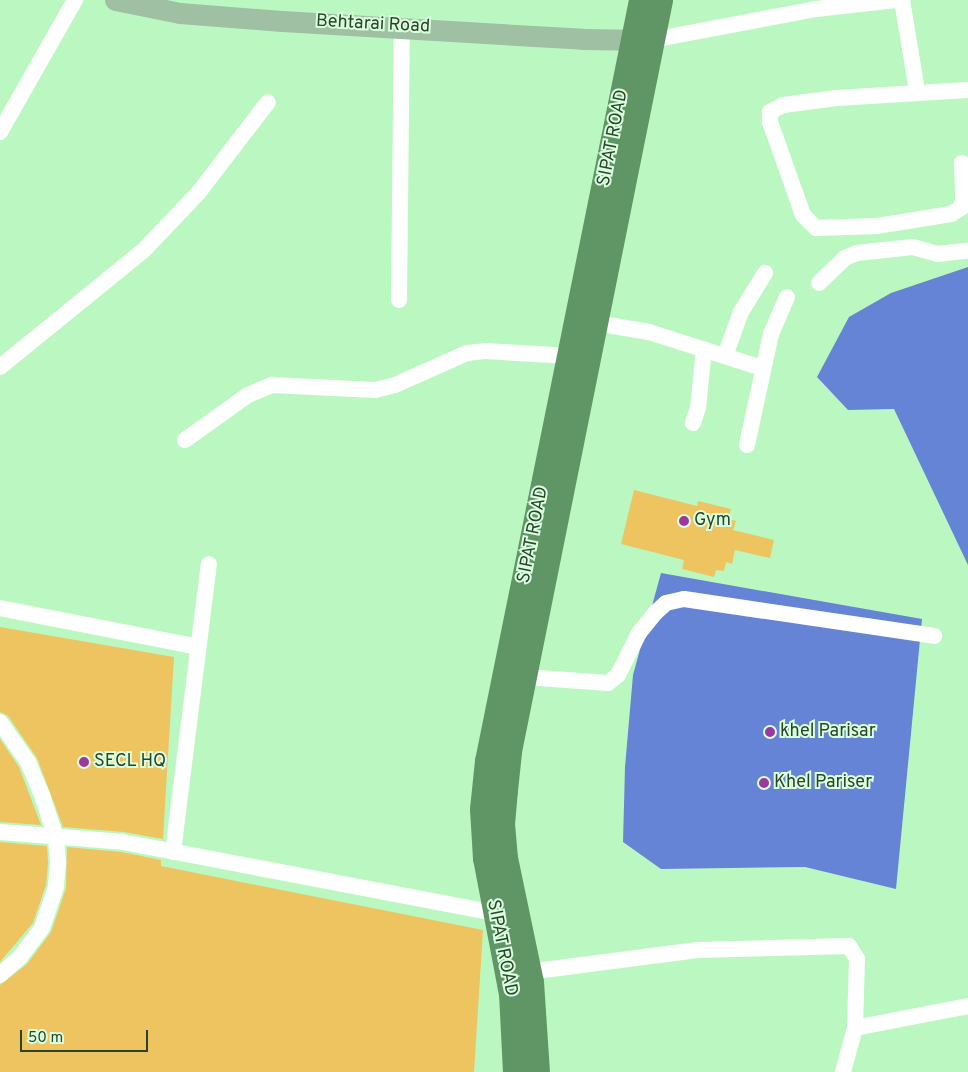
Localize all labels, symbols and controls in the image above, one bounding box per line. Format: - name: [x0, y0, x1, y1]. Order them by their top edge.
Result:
- street label: Behtarai Road: [315, 11, 431, 39]
- street label: SIPAT ROAD: [594, 88, 634, 188]
- street label: SIPAT ROAD: [514, 485, 554, 585]
- place label: Gym: [694, 510, 731, 532]
- marker: Gym: [678, 515, 690, 527]
- place label: khel Parisar: [780, 721, 876, 743]
- marker: khel Parisar: [764, 726, 776, 738]
- place label: SECL HQ: [94, 751, 167, 773]
- marker: SECL HQ: [78, 756, 90, 768]
- place label: Khel Pariser: [774, 772, 872, 794]
- marker: Khel Pariser: [758, 777, 770, 789]
- street label: SIPAT ROAD: [481, 898, 521, 998]
- scale bar: [22, 1020, 150, 1052]
- text: 50 m: [28, 1029, 63, 1048]

